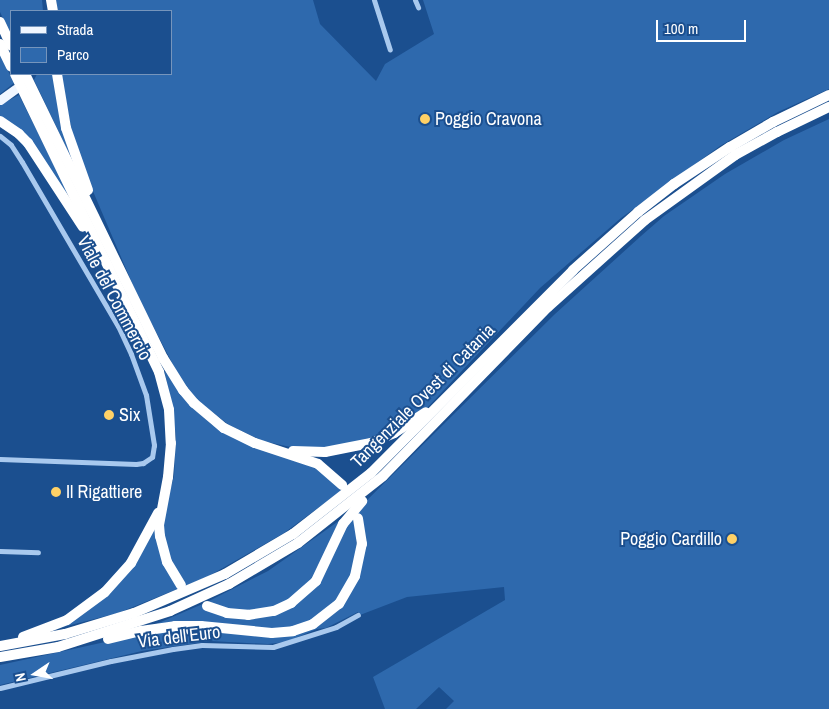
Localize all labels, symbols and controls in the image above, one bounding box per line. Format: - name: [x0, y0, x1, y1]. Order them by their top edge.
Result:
- legend: [10, 10, 172, 75]
- scale bar: [659, 10, 749, 42]
- text: 100 m: [664, 18, 698, 39]
- text: Strada: [57, 19, 93, 40]
- text: Parco: [57, 44, 89, 65]
- place label: Poggio Cravona: [435, 108, 542, 130]
- marker: Poggio Cravona: [419, 113, 431, 125]
- street label: Viale del Commercio: [72, 232, 156, 364]
- street label: Tangenziale Ovest di Catania: [347, 320, 499, 472]
- place label: Six: [119, 404, 140, 426]
- marker: Six: [103, 409, 115, 421]
- place label: Il Rigattiere: [66, 481, 142, 503]
- marker: Il Rigattiere: [50, 486, 62, 498]
- place label: Poggio Cardillo: [620, 528, 722, 550]
- marker: Poggio Cardillo: [726, 533, 738, 545]
- street label: Via dell'Euro: [137, 621, 221, 653]
- north arrow: [10, 649, 60, 699]
- text: N: [11, 671, 30, 683]

